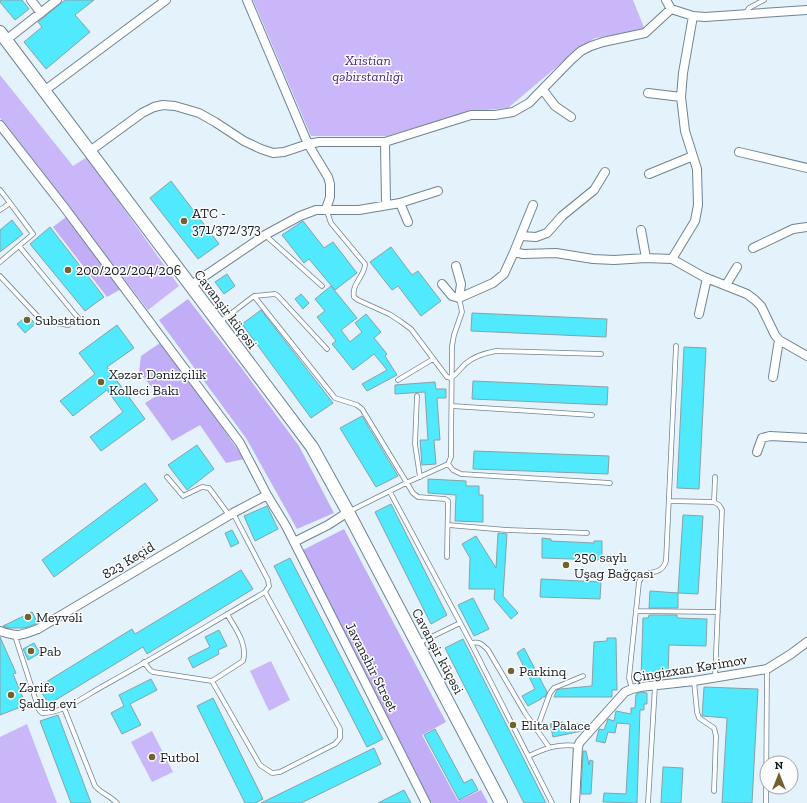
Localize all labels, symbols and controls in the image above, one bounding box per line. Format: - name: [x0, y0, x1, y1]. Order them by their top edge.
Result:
- park label: Xristian qəbirstanlığı: [332, 52, 404, 85]
- place label: ATC - 371/372/373: [192, 205, 261, 238]
- marker: ATC - 371/372/373: [179, 216, 189, 226]
- place label: 200/202/204/206: [76, 262, 181, 279]
- marker: 200/202/204/206: [63, 265, 73, 275]
- street label: Cavanşir küçəsi: [190, 266, 261, 352]
- place label: Substation: [35, 312, 100, 329]
- marker: Substation: [22, 315, 32, 325]
- place label: Xəzər Dənizçilik Kolleci Bakı: [109, 366, 207, 399]
- marker: Xəzər Dənizçilik Kolleci Bakı: [96, 377, 106, 387]
- street label: 823 Keçid: [99, 538, 158, 583]
- place label: 250 saylı Uşag Bağçası: [574, 549, 654, 582]
- marker: 250 saylı Uşag Bağçası: [561, 560, 571, 570]
- street label: Cavanşir küçəsi: [408, 605, 467, 697]
- place label: Meyvəli: [36, 609, 83, 626]
- marker: Meyvəli: [23, 612, 33, 622]
- street label: Javanshir Street: [342, 620, 402, 715]
- place label: Pab: [39, 643, 61, 660]
- marker: Pab: [26, 646, 36, 656]
- street label: Çingizxan Kərimov: [632, 651, 748, 686]
- place label: Parkinq: [519, 663, 567, 680]
- marker: Parkinq: [506, 666, 516, 676]
- place label: Zərifə Şadlıg evi: [19, 679, 77, 712]
- marker: Zərifə Şadlıg evi: [6, 690, 16, 700]
- place label: Elita Palace: [521, 717, 591, 734]
- marker: Elita Palace: [508, 720, 518, 730]
- place label: Futbol: [160, 749, 200, 766]
- marker: Futbol: [147, 752, 157, 762]
- north arrow: [759, 755, 799, 795]
- text: N: [775, 759, 784, 772]

